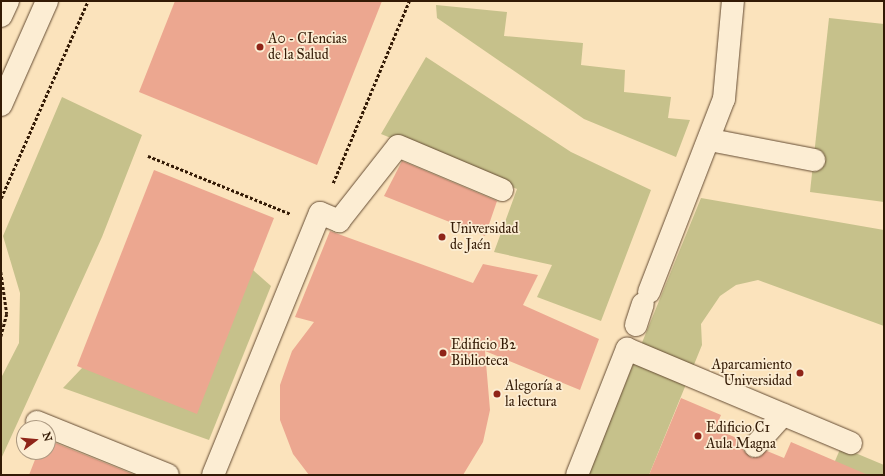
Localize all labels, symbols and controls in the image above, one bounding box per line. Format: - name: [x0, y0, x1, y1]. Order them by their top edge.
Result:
- place label: A0 - CIencias de la Salud: [268, 31, 347, 64]
- marker: A0 - CIencias de la Salud: [255, 42, 265, 52]
- place label: Universidad de Jaén: [450, 221, 518, 254]
- marker: Universidad de Jaén: [437, 232, 447, 242]
- place label: Edificio B2 Biblioteca: [451, 337, 516, 370]
- marker: Edificio B2 Biblioteca: [438, 348, 448, 358]
- place label: Aparcamiento Universidad: [712, 357, 792, 390]
- marker: Aparcamiento Universidad: [795, 368, 805, 378]
- place label: Alegoría a la lectura: [505, 378, 562, 410]
- marker: Alegoría a la lectura: [492, 389, 502, 399]
- north arrow: [16, 420, 56, 460]
- place label: Edificio C1 Aula Magna: [706, 420, 776, 452]
- text: N: [40, 431, 55, 443]
- marker: Edificio C1 Aula Magna: [693, 431, 703, 441]

